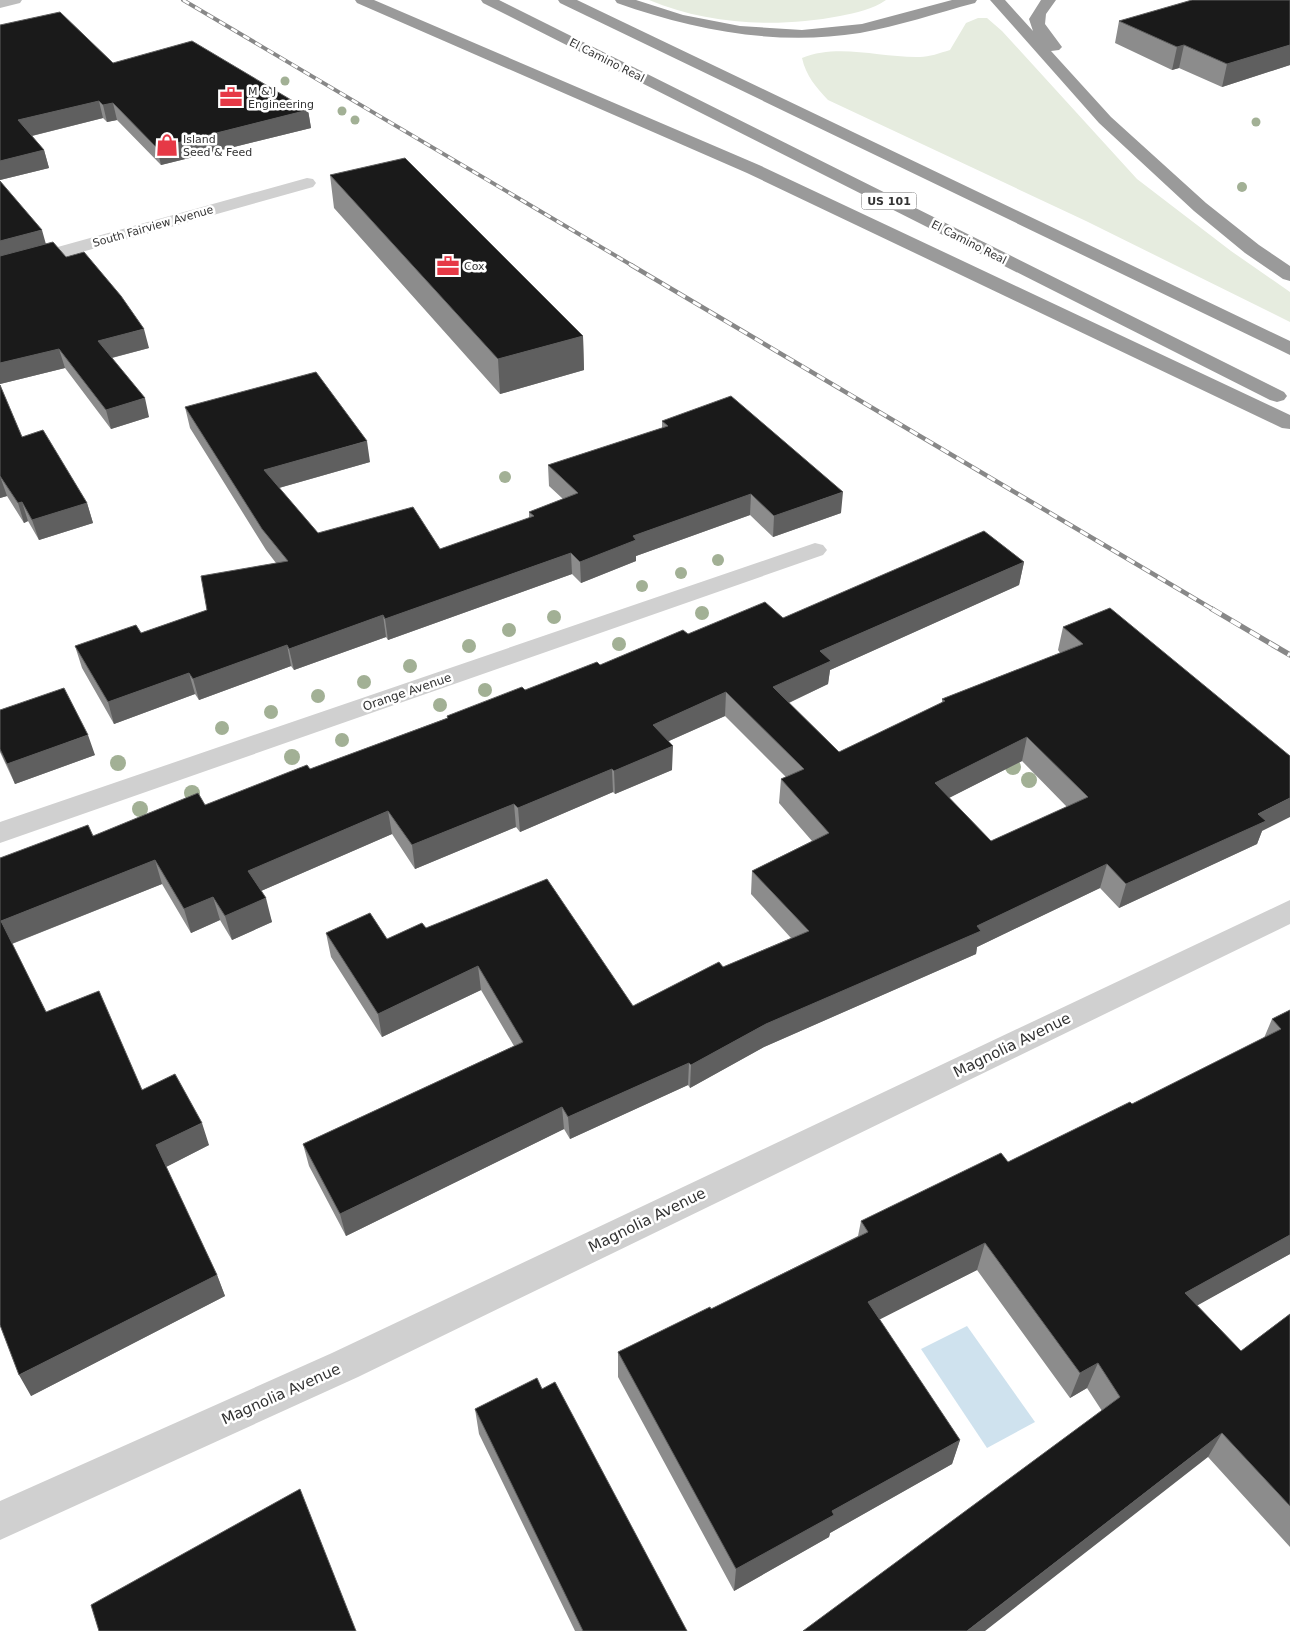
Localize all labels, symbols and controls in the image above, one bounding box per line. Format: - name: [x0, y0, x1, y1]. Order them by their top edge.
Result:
- street label: El Camino Real: [567, 36, 647, 85]
- office icon: M & J Engineering: [218, 84, 244, 110]
- place label: M & J Engineering: [248, 85, 314, 111]
- shop icon: Island Seed & Feed: [154, 132, 180, 158]
- place label: Island Seed & Feed: [183, 133, 252, 159]
- road number: US 101: [862, 192, 916, 210]
- street label: South Fairview Avenue: [91, 203, 215, 250]
- street label: El Camino Real: [929, 218, 1009, 267]
- office icon: Cox: [435, 253, 461, 279]
- place label: Cox: [464, 260, 485, 273]
- street label: Orange Avenue: [361, 670, 453, 714]
- street label: Magnolia Avenue: [950, 1009, 1074, 1081]
- street label: Magnolia Avenue: [585, 1184, 709, 1256]
- street label: Magnolia Avenue: [219, 1360, 343, 1428]

